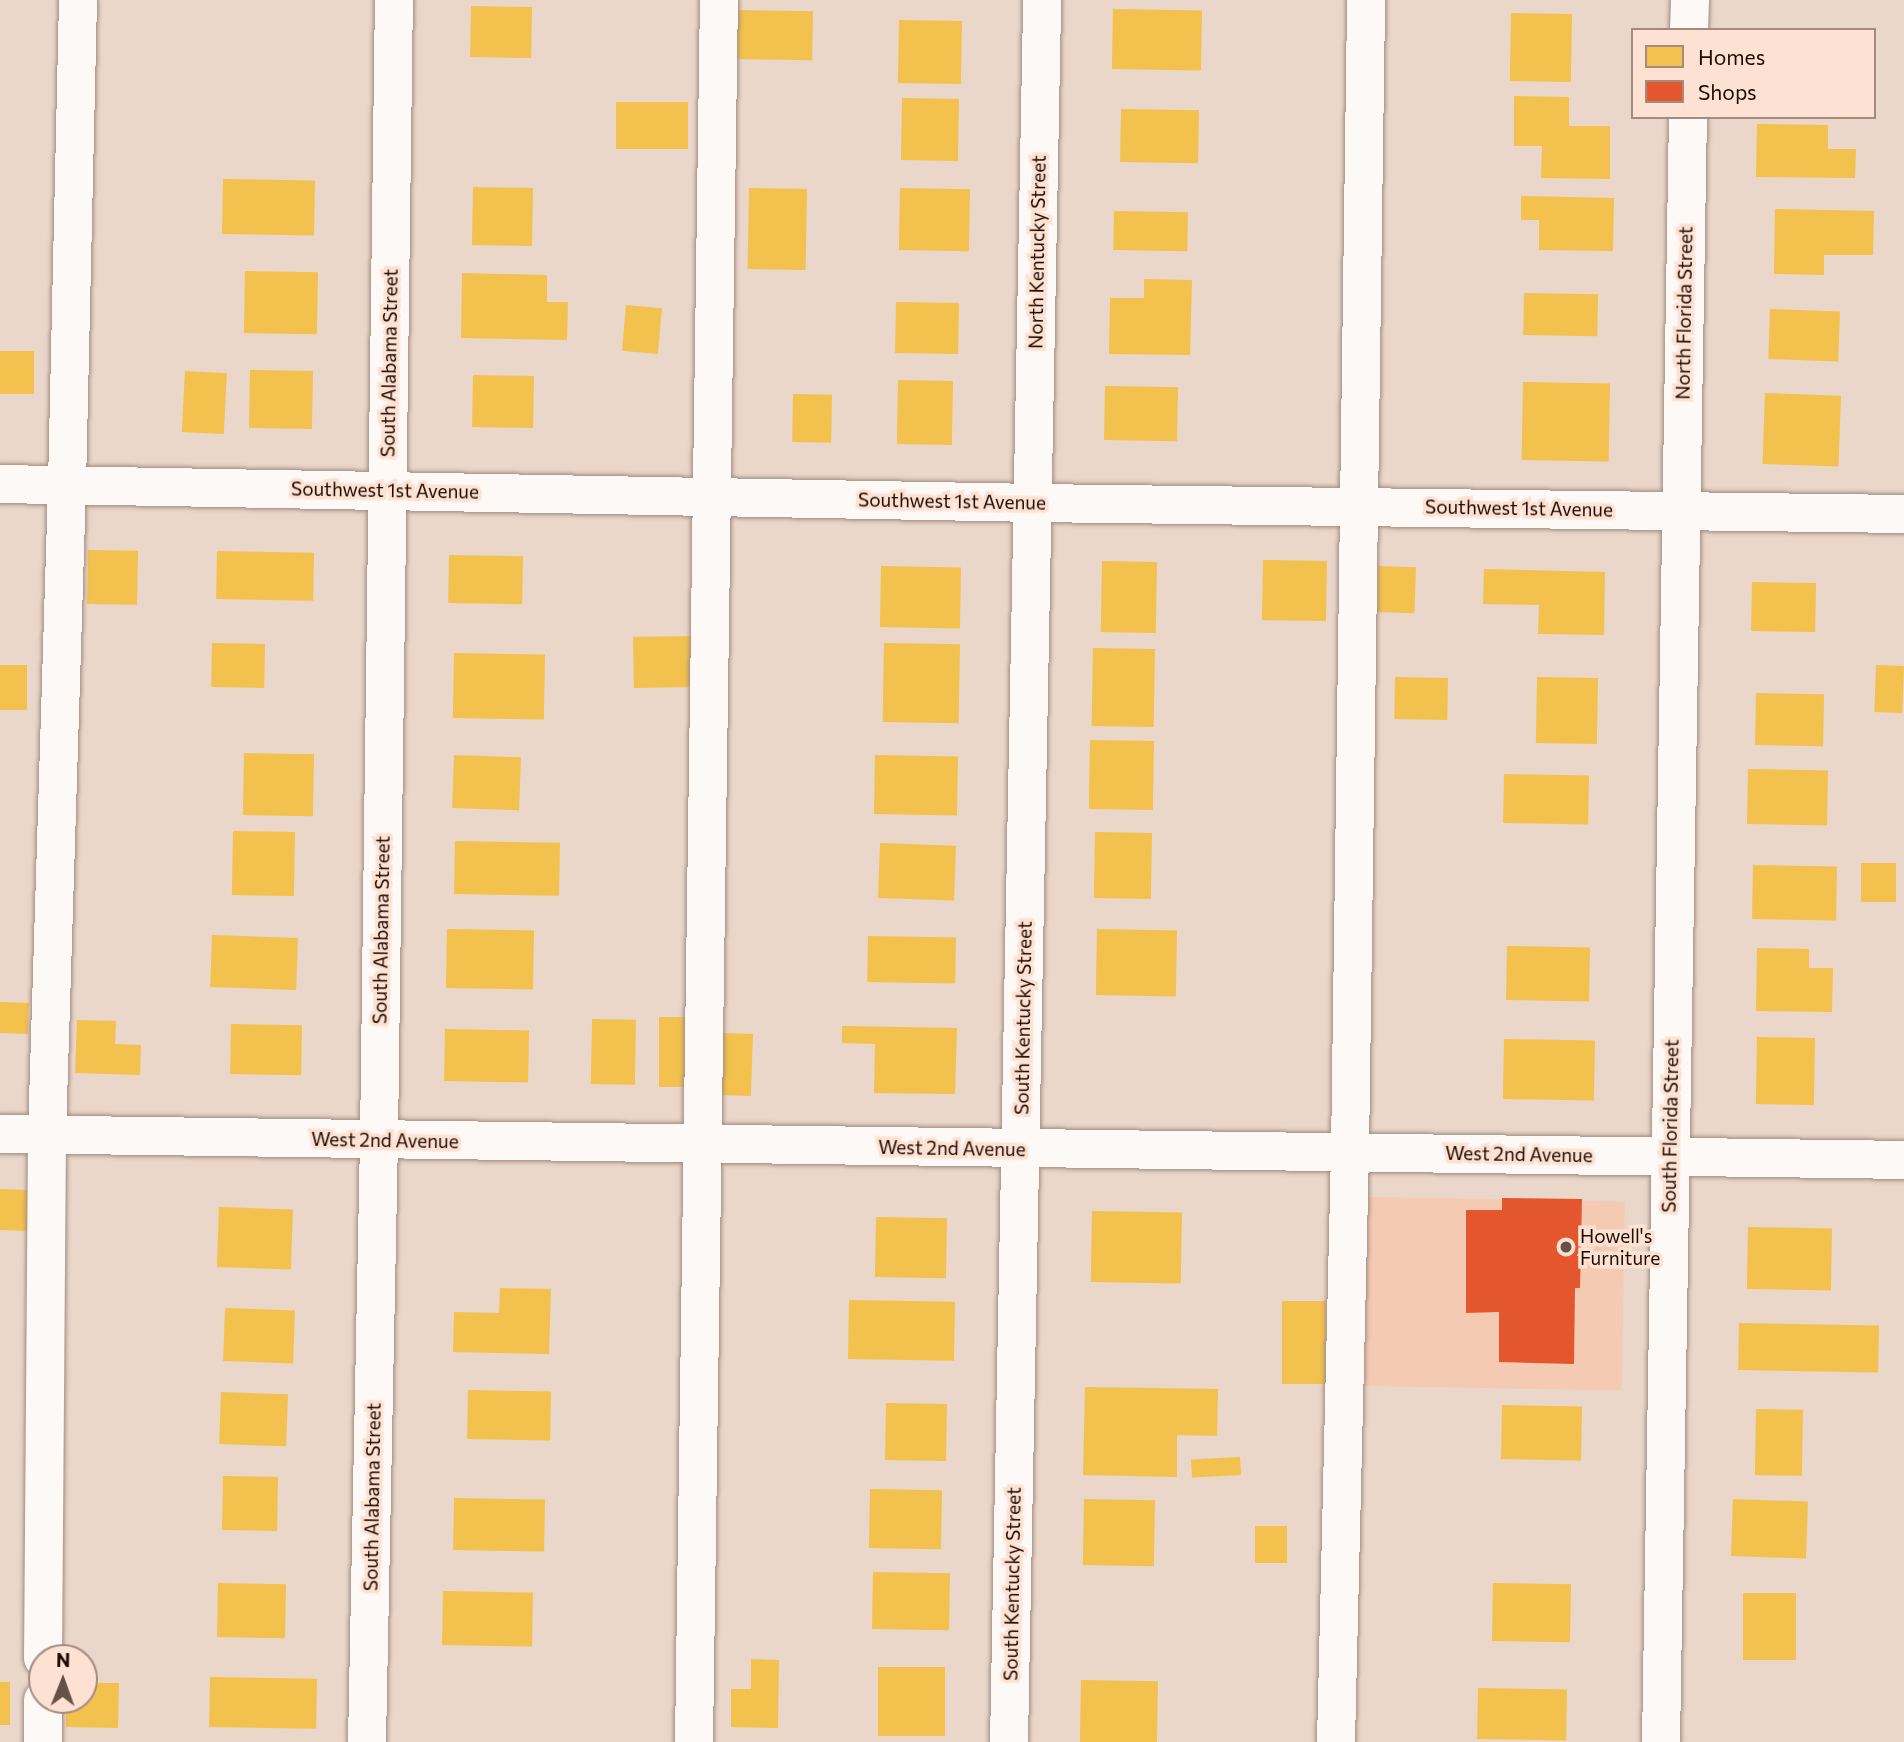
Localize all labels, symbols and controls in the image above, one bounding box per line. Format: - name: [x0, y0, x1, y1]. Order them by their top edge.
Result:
- legend: [1631, 28, 1876, 119]
- text: Homes: [1698, 44, 1765, 69]
- text: Shops: [1698, 79, 1757, 104]
- street label: North Kentucky Street: [1024, 155, 1050, 349]
- street label: North Florida Street: [1671, 226, 1697, 400]
- street label: South Alabama Street: [376, 269, 402, 457]
- street label: Southwest 1st Avenue: [291, 477, 479, 503]
- street label: Southwest 1st Avenue: [858, 488, 1046, 514]
- street label: Southwest 1st Avenue: [1425, 495, 1613, 521]
- street label: South Alabama Street: [368, 836, 394, 1024]
- street label: South Kentucky Street: [1010, 921, 1036, 1115]
- street label: South Florida Street: [1657, 1039, 1683, 1213]
- street label: West 2nd Avenue: [311, 1127, 459, 1153]
- street label: West 2nd Avenue: [878, 1135, 1026, 1161]
- street label: West 2nd Avenue: [1445, 1141, 1593, 1167]
- place label: Howell's Furniture: [1580, 1225, 1660, 1269]
- marker: Howell's Furniture: [1558, 1239, 1574, 1255]
- street label: South Alabama Street: [359, 1403, 385, 1591]
- street label: South Kentucky Street: [999, 1487, 1025, 1681]
- north arrow: [28, 1644, 98, 1714]
- text: N: [56, 1648, 71, 1671]

